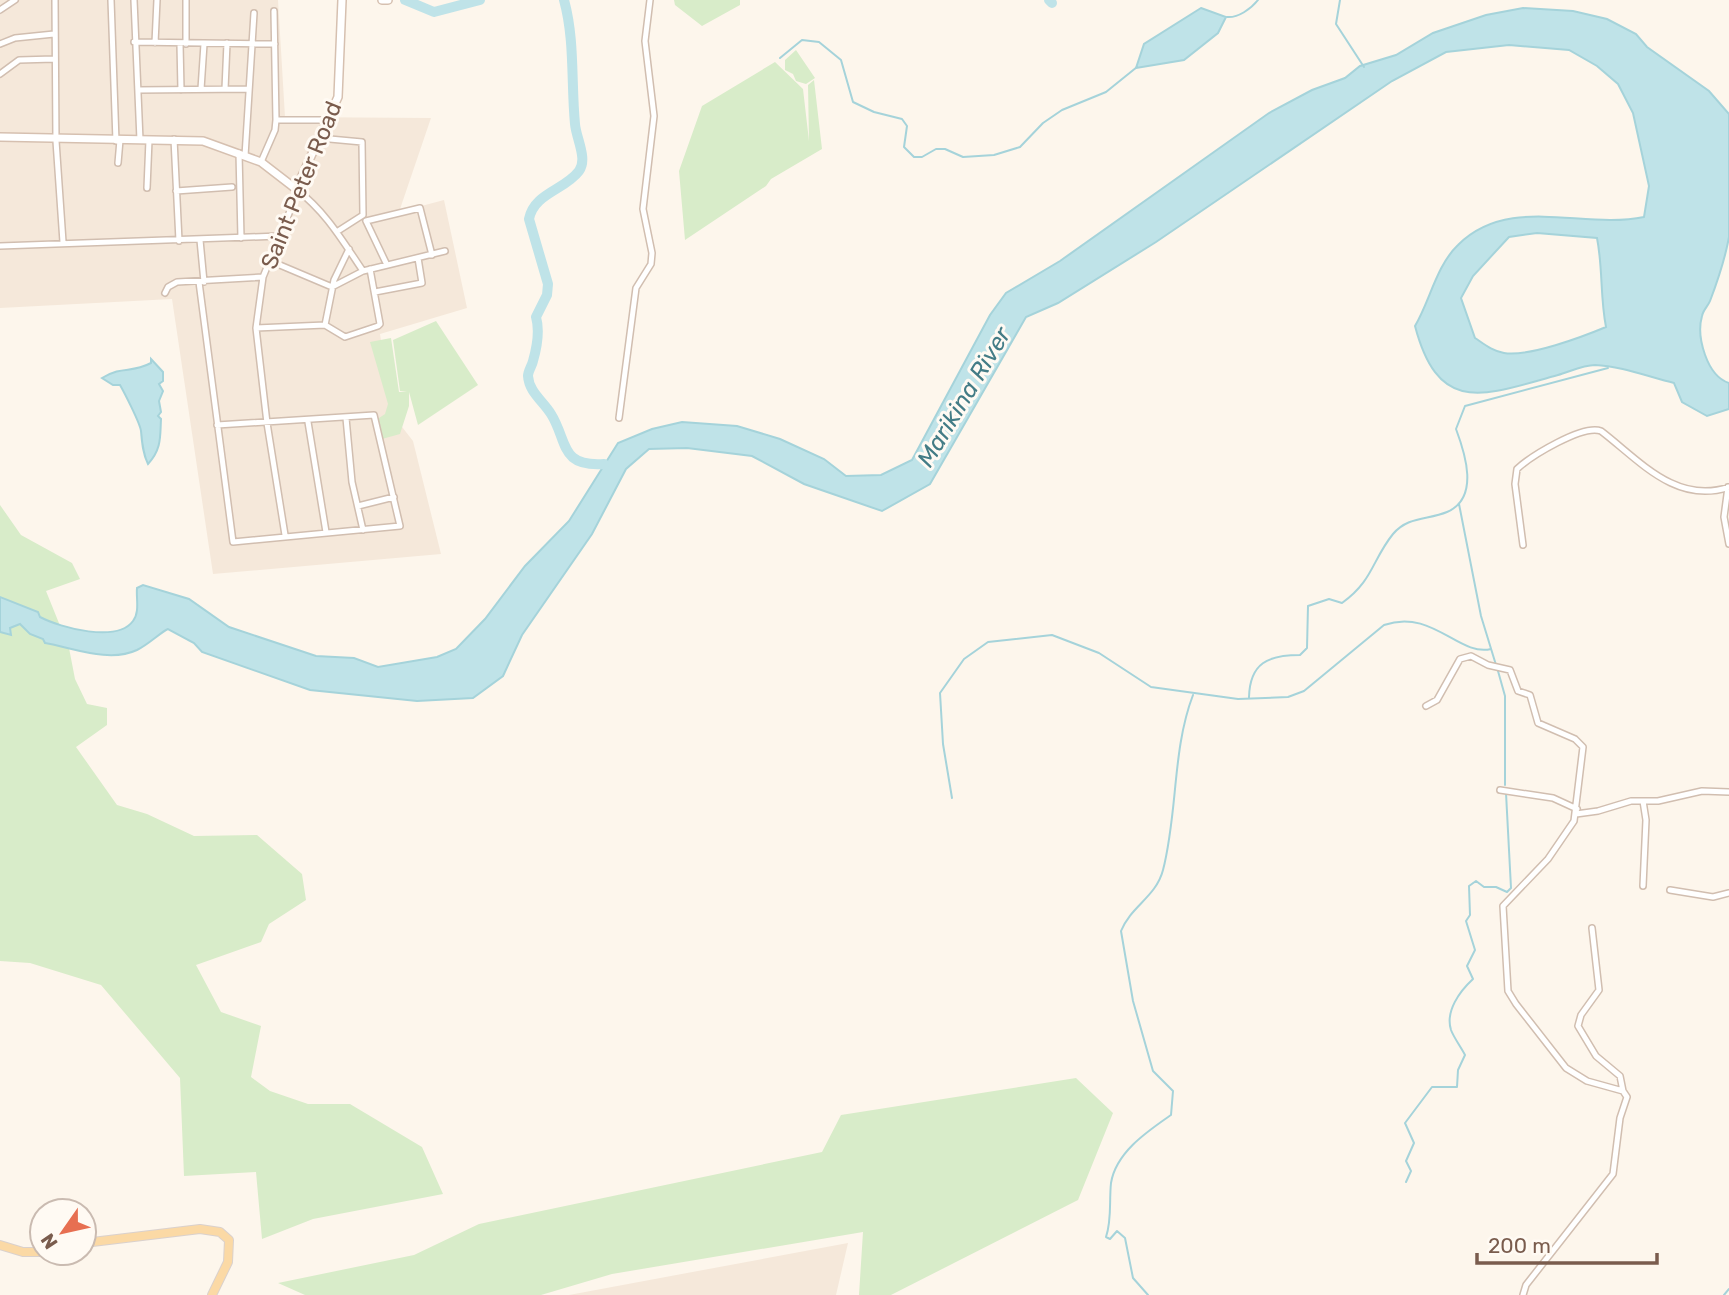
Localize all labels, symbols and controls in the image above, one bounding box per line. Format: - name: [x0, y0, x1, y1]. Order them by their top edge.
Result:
- street label: Saint Peter Road: [255, 97, 347, 273]
- water label: Marikina River: [911, 321, 1017, 472]
- north arrow: [28, 1197, 98, 1267]
- scale bar: [1477, 1222, 1657, 1266]
- text: N: [36, 1229, 63, 1253]
- text: 200 m: [1488, 1233, 1551, 1258]

